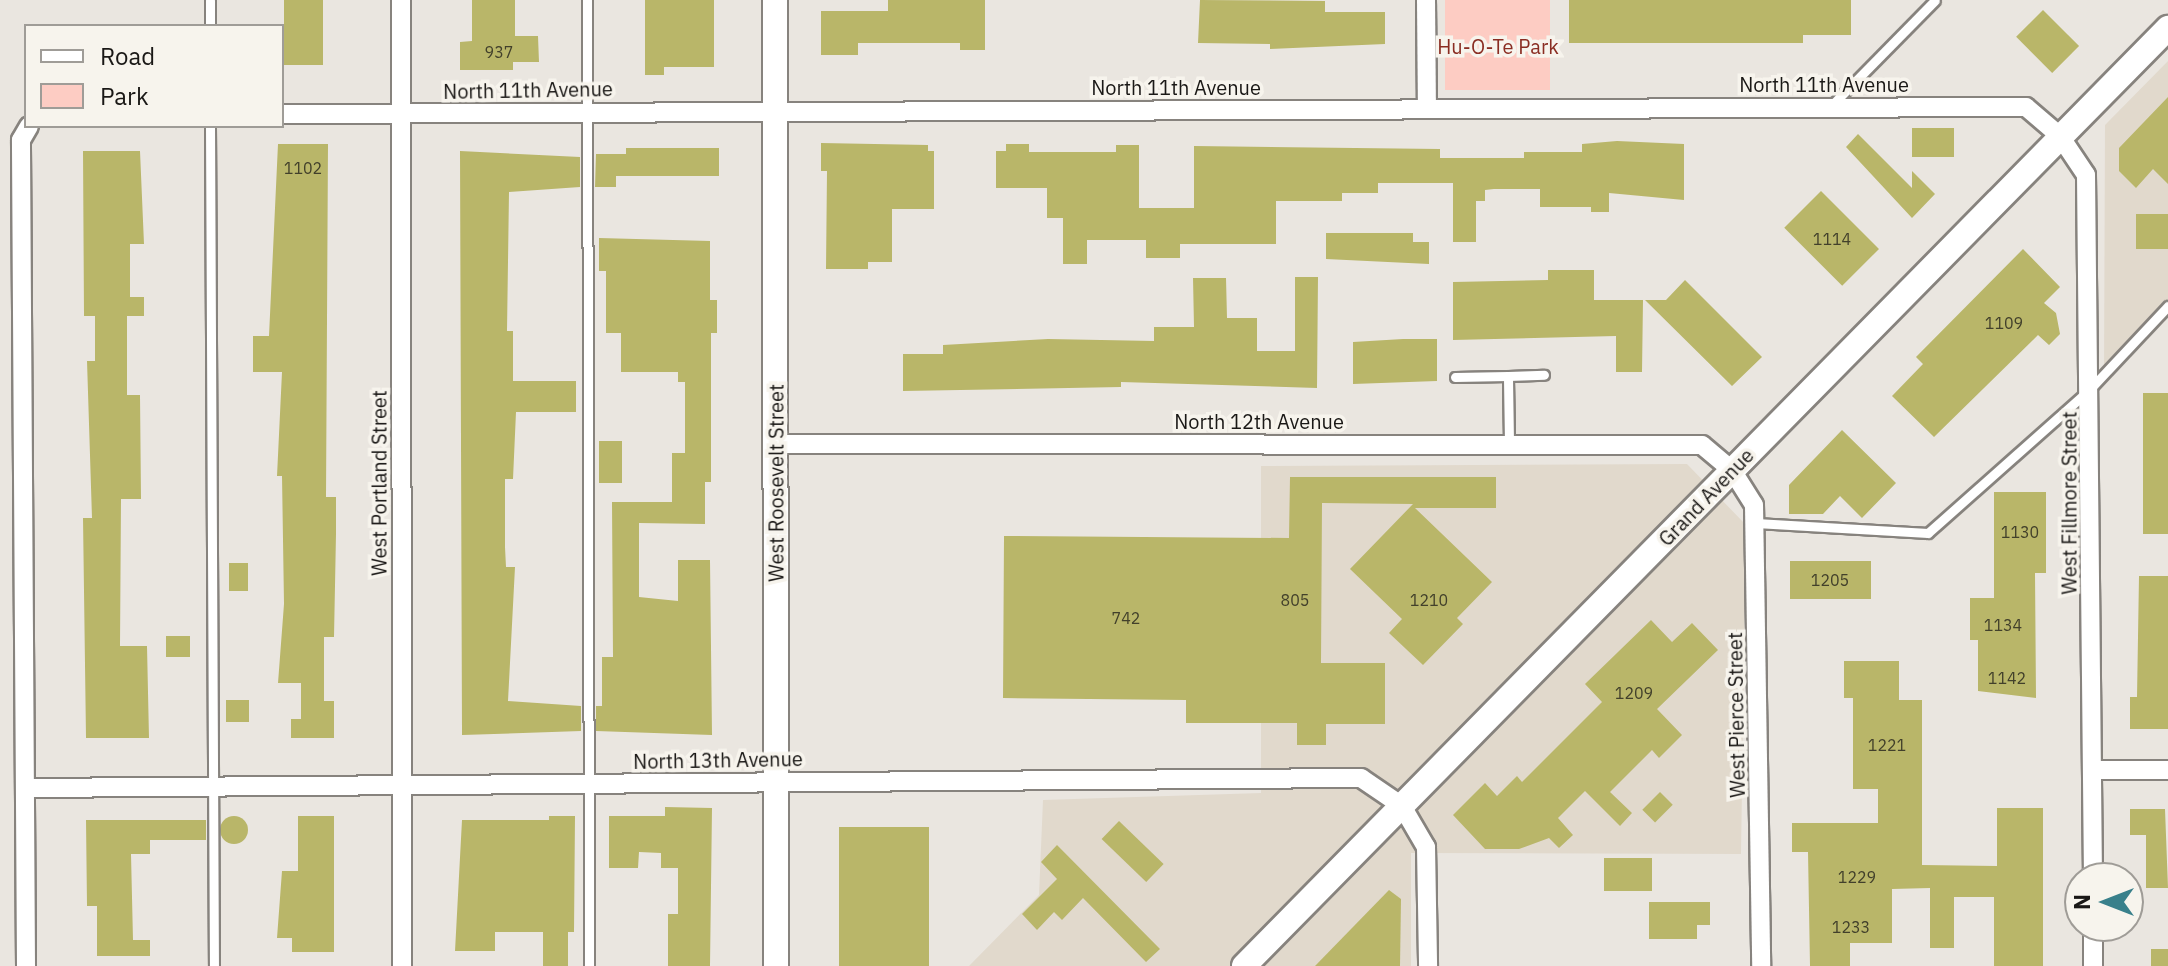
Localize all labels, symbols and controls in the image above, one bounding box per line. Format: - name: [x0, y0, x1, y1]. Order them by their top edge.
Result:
- legend: [24, 24, 284, 128]
- park label: Hu-O-Te Park: [1437, 34, 1559, 58]
- text: Road: [100, 40, 155, 72]
- house number: 937: [485, 42, 513, 62]
- street label: North 11th Avenue: [1739, 72, 1909, 96]
- street label: North 11th Avenue: [1091, 75, 1261, 99]
- street label: North 11th Avenue: [443, 77, 613, 103]
- text: Park: [100, 80, 149, 112]
- house number: 1102: [284, 158, 322, 178]
- house number: 1114: [1813, 229, 1851, 249]
- house number: 1109: [1985, 313, 2023, 333]
- street label: West Roosevelt Street: [764, 384, 788, 582]
- street label: West Portland Street: [367, 390, 391, 576]
- street label: North 12th Avenue: [1174, 409, 1344, 433]
- street label: West Fillmore Street: [2057, 411, 2081, 595]
- street label: Grand Avenue: [1654, 443, 1758, 551]
- house number: 1130: [2001, 522, 2039, 542]
- house number: 1205: [1811, 570, 1849, 590]
- house number: 805: [1281, 590, 1309, 610]
- house number: 1210: [1410, 590, 1448, 610]
- house number: 742: [1112, 608, 1140, 628]
- house number: 1134: [1984, 615, 2022, 635]
- street label: West Pierce Street: [1723, 632, 1749, 798]
- house number: 1142: [1988, 668, 2026, 688]
- house number: 1209: [1615, 683, 1653, 703]
- house number: 1221: [1868, 735, 1906, 755]
- street label: North 13th Avenue: [633, 747, 803, 773]
- north arrow: [2064, 862, 2144, 942]
- house number: 1229: [1838, 867, 1876, 887]
- text: N: [2067, 894, 2096, 910]
- house number: 1233: [1832, 917, 1870, 937]

